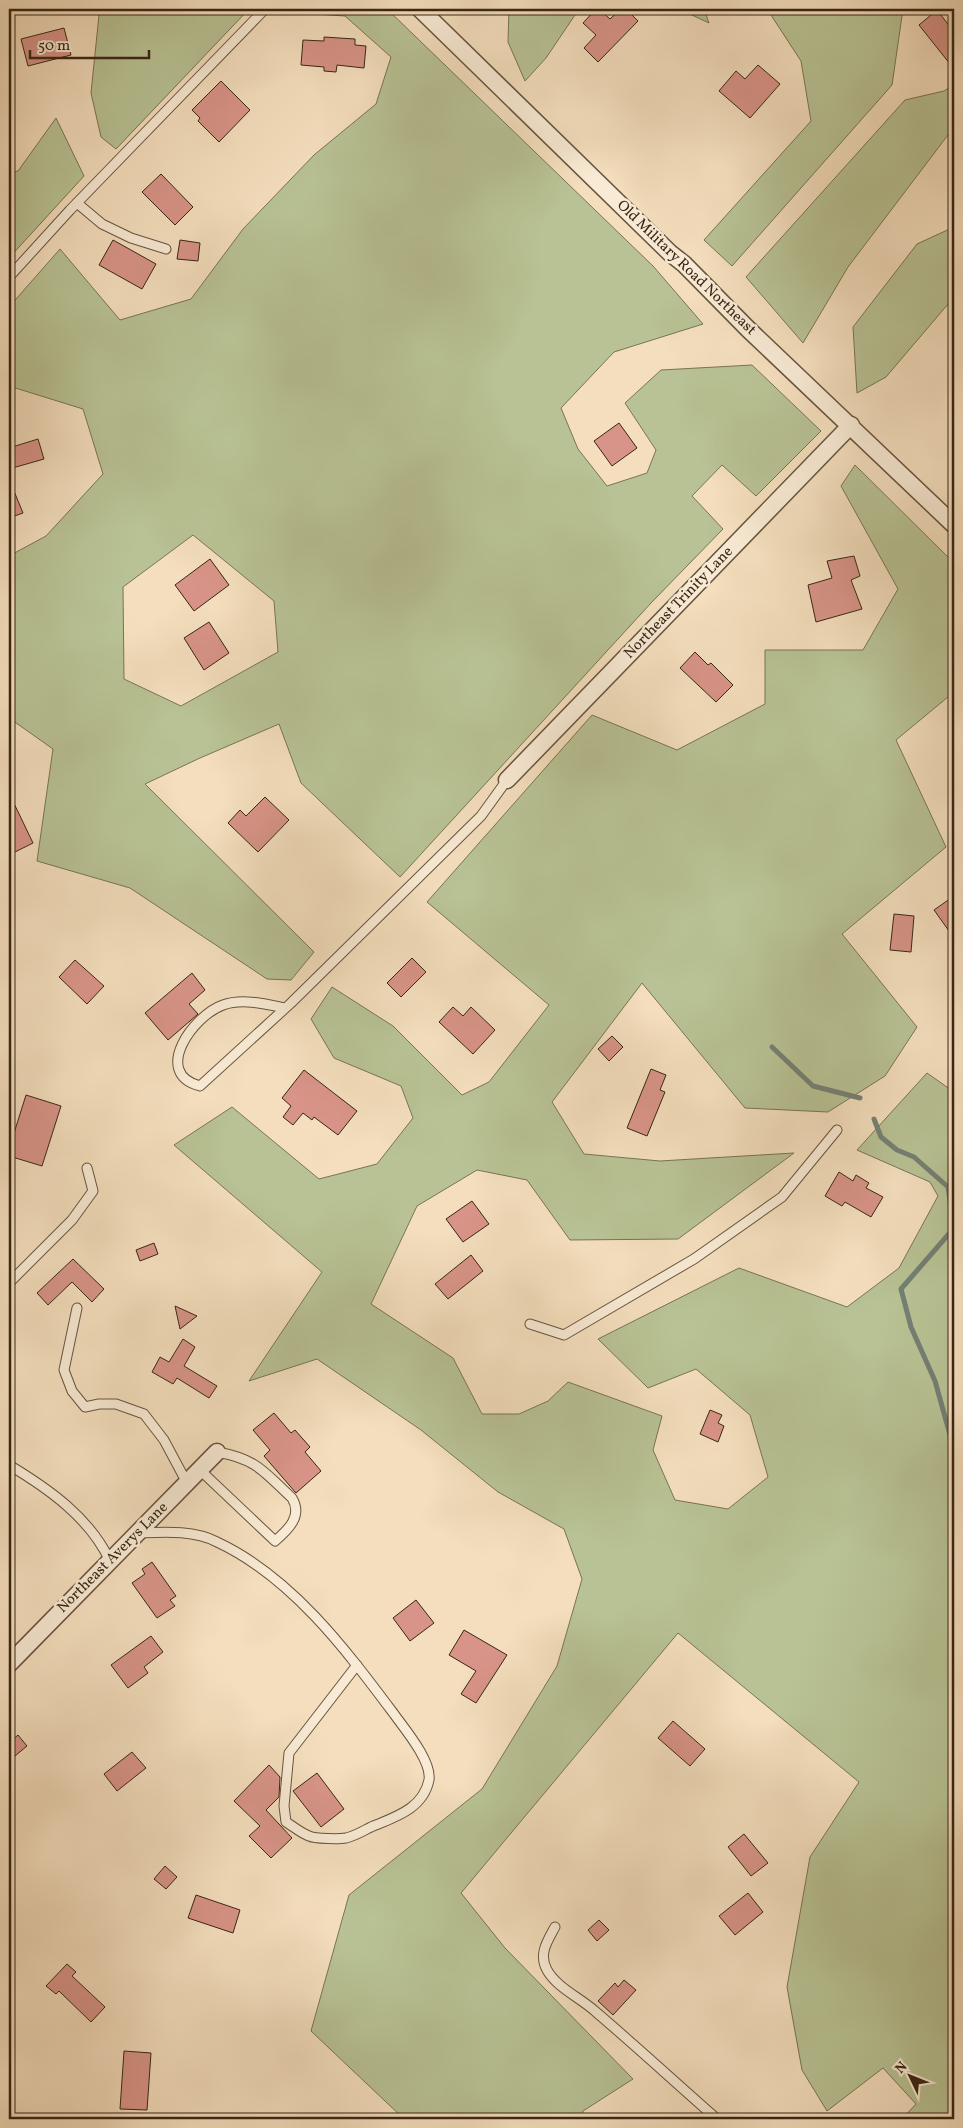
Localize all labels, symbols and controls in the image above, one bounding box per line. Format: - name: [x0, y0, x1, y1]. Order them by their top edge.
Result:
- scale bar: [30, 28, 149, 60]
- text: 50 m: [38, 36, 70, 57]
- street label: Old Military Road Northeast: [612, 196, 760, 340]
- street label: Northeast Trinity Lane: [620, 542, 738, 664]
- street label: Northeast Averys Lane: [53, 1498, 173, 1618]
- north arrow: [886, 2050, 936, 2100]
- text: N: [891, 2058, 912, 2078]

